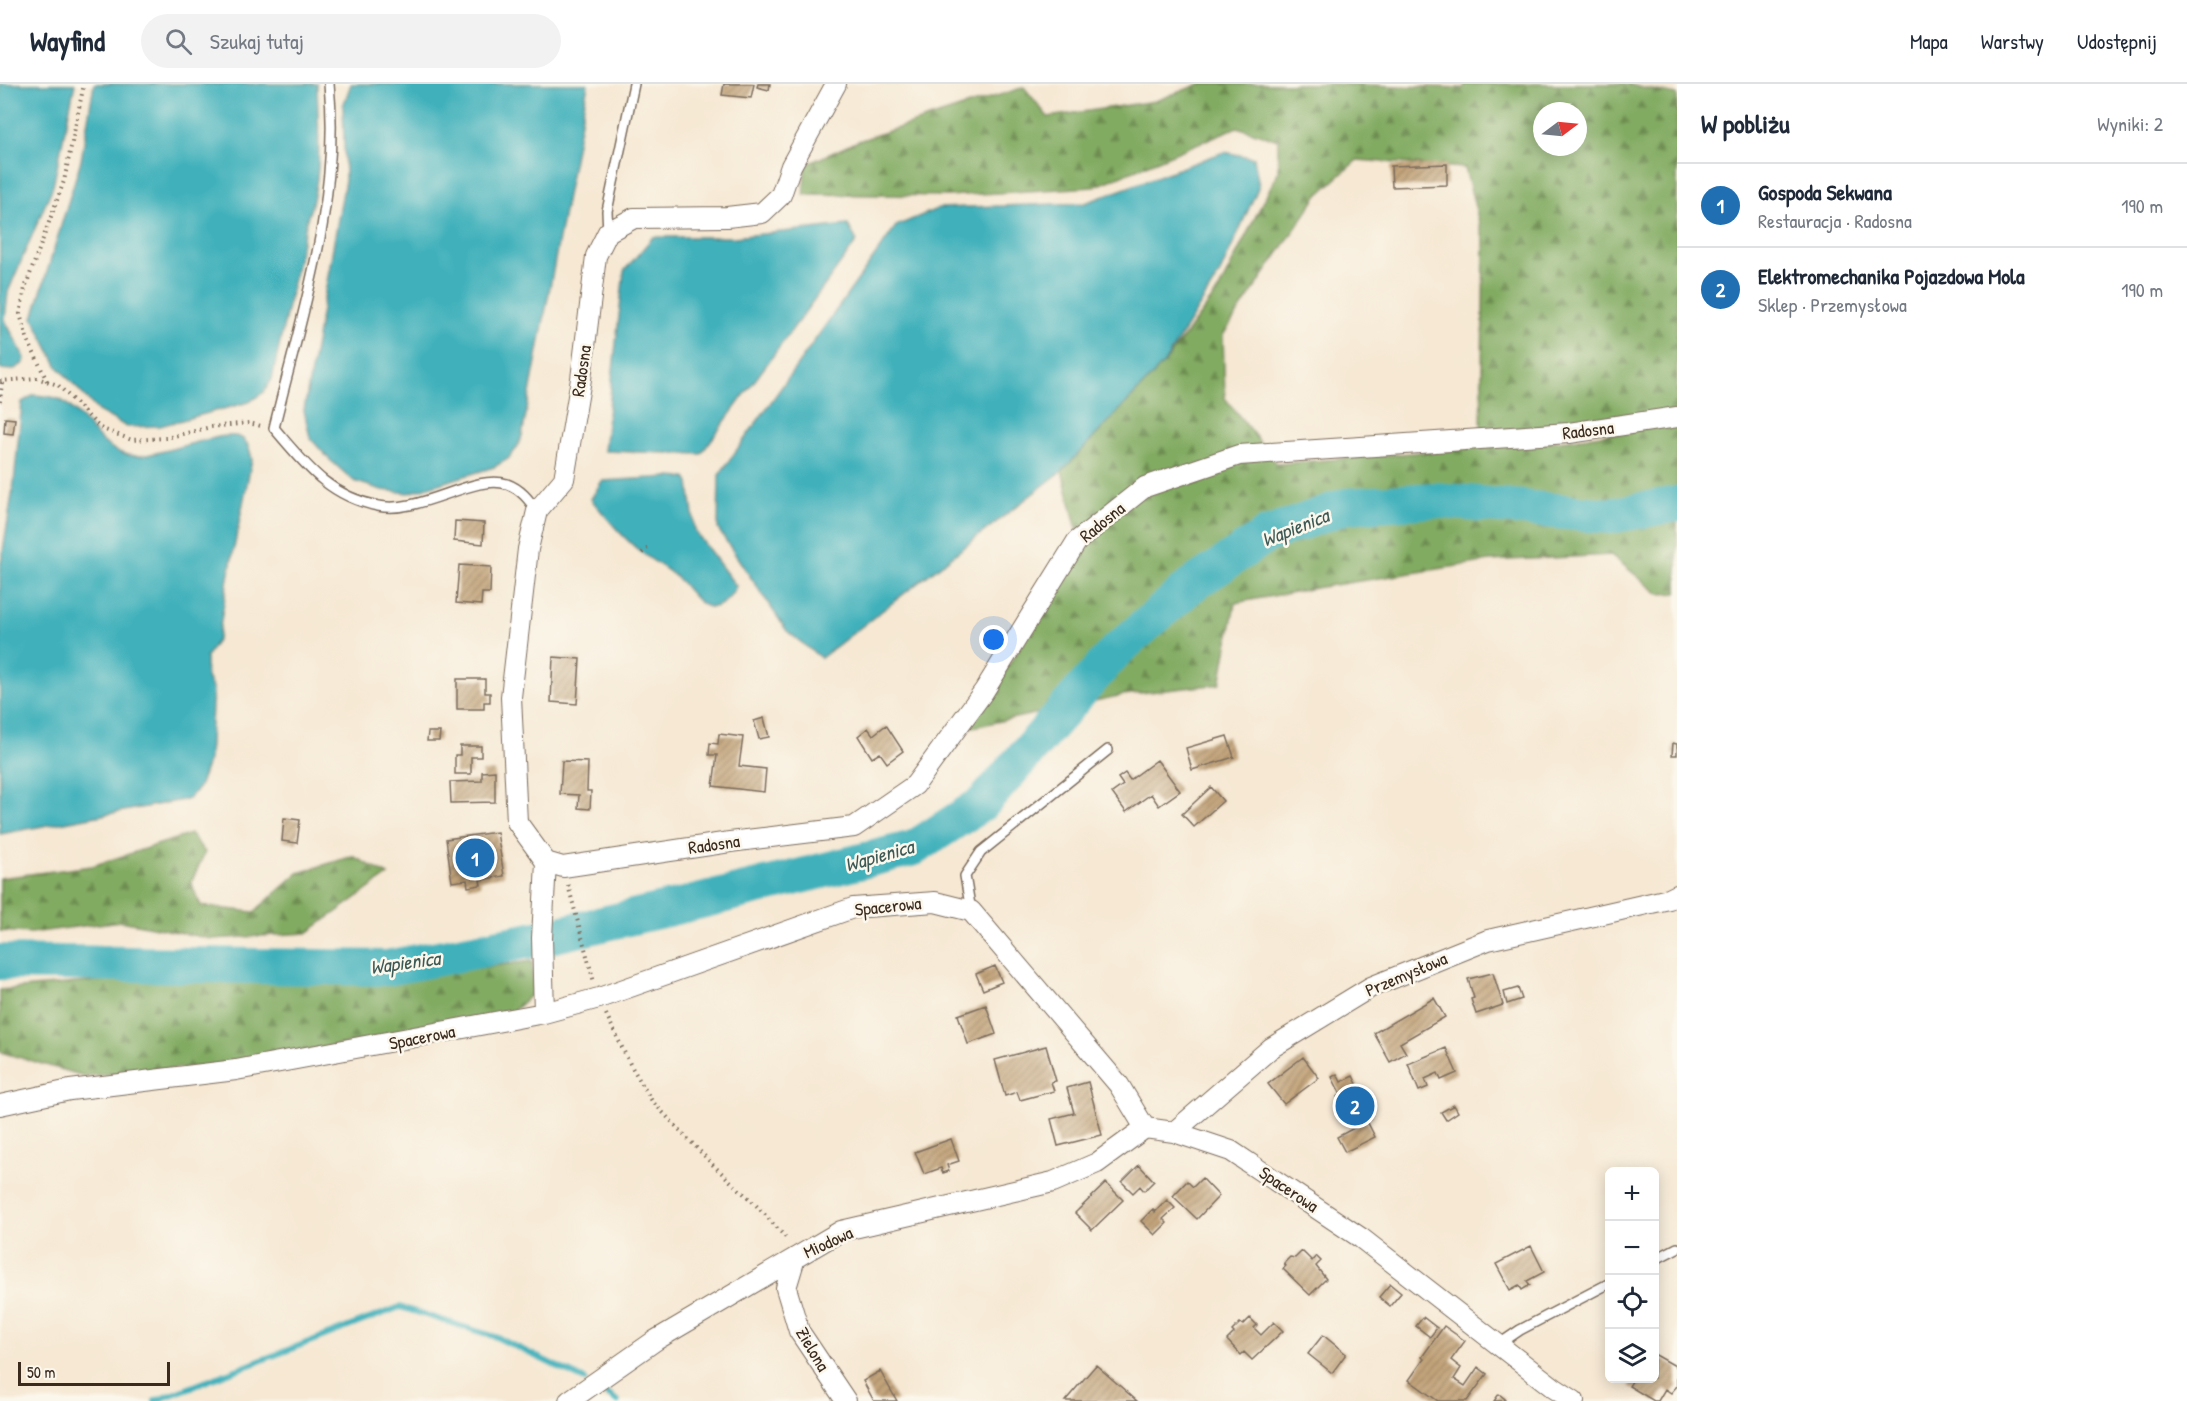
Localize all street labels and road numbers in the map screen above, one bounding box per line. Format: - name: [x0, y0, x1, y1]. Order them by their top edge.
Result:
- street label: Radosna: [565, 344, 597, 398]
- street label: Radosna: [1561, 414, 1615, 446]
- street label: Radosna: [1074, 496, 1130, 548]
- street label: Radosna: [687, 828, 741, 860]
- street label: Spacerowa: [854, 890, 922, 922]
- street label: Przemysłowa: [1361, 946, 1451, 1002]
- street label: Spacerowa: [387, 1018, 457, 1056]
- street label: Spacerowa: [1254, 1160, 1324, 1218]
- street label: Miodowa: [799, 1220, 857, 1264]
- street label: Zielona: [790, 1322, 836, 1376]

